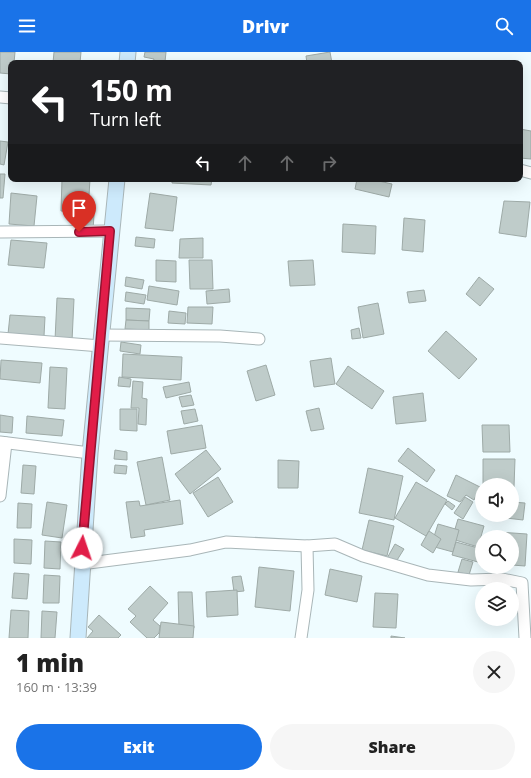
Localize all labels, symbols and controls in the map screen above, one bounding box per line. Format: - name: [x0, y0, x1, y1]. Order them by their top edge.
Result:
- text: Drivr: [242, 14, 289, 38]
- icon: menu: [16, 15, 38, 37]
- icon: search: [493, 15, 515, 37]
- text: 150 m: [90, 71, 173, 109]
- icon: left: [24, 76, 76, 128]
- text: Turn left: [90, 107, 161, 131]
- icon: left: [192, 152, 214, 174]
- icon: ahead: [234, 152, 256, 174]
- icon: ahead: [276, 152, 298, 174]
- icon: right: [318, 152, 340, 174]
- pin: [62, 191, 96, 232]
- icon: arrive: [68, 197, 90, 219]
- map controls: [475, 478, 519, 626]
- button: sound: [475, 478, 519, 522]
- position arrow: [61, 527, 103, 569]
- button: search: [475, 530, 519, 574]
- button: layers: [475, 582, 519, 626]
- text: 1 min: [16, 646, 84, 679]
- button: close: [473, 651, 515, 693]
- text: 160 m · 13:39: [16, 678, 97, 696]
- button: Exit: [16, 724, 262, 770]
- button: Share: [270, 724, 515, 770]

